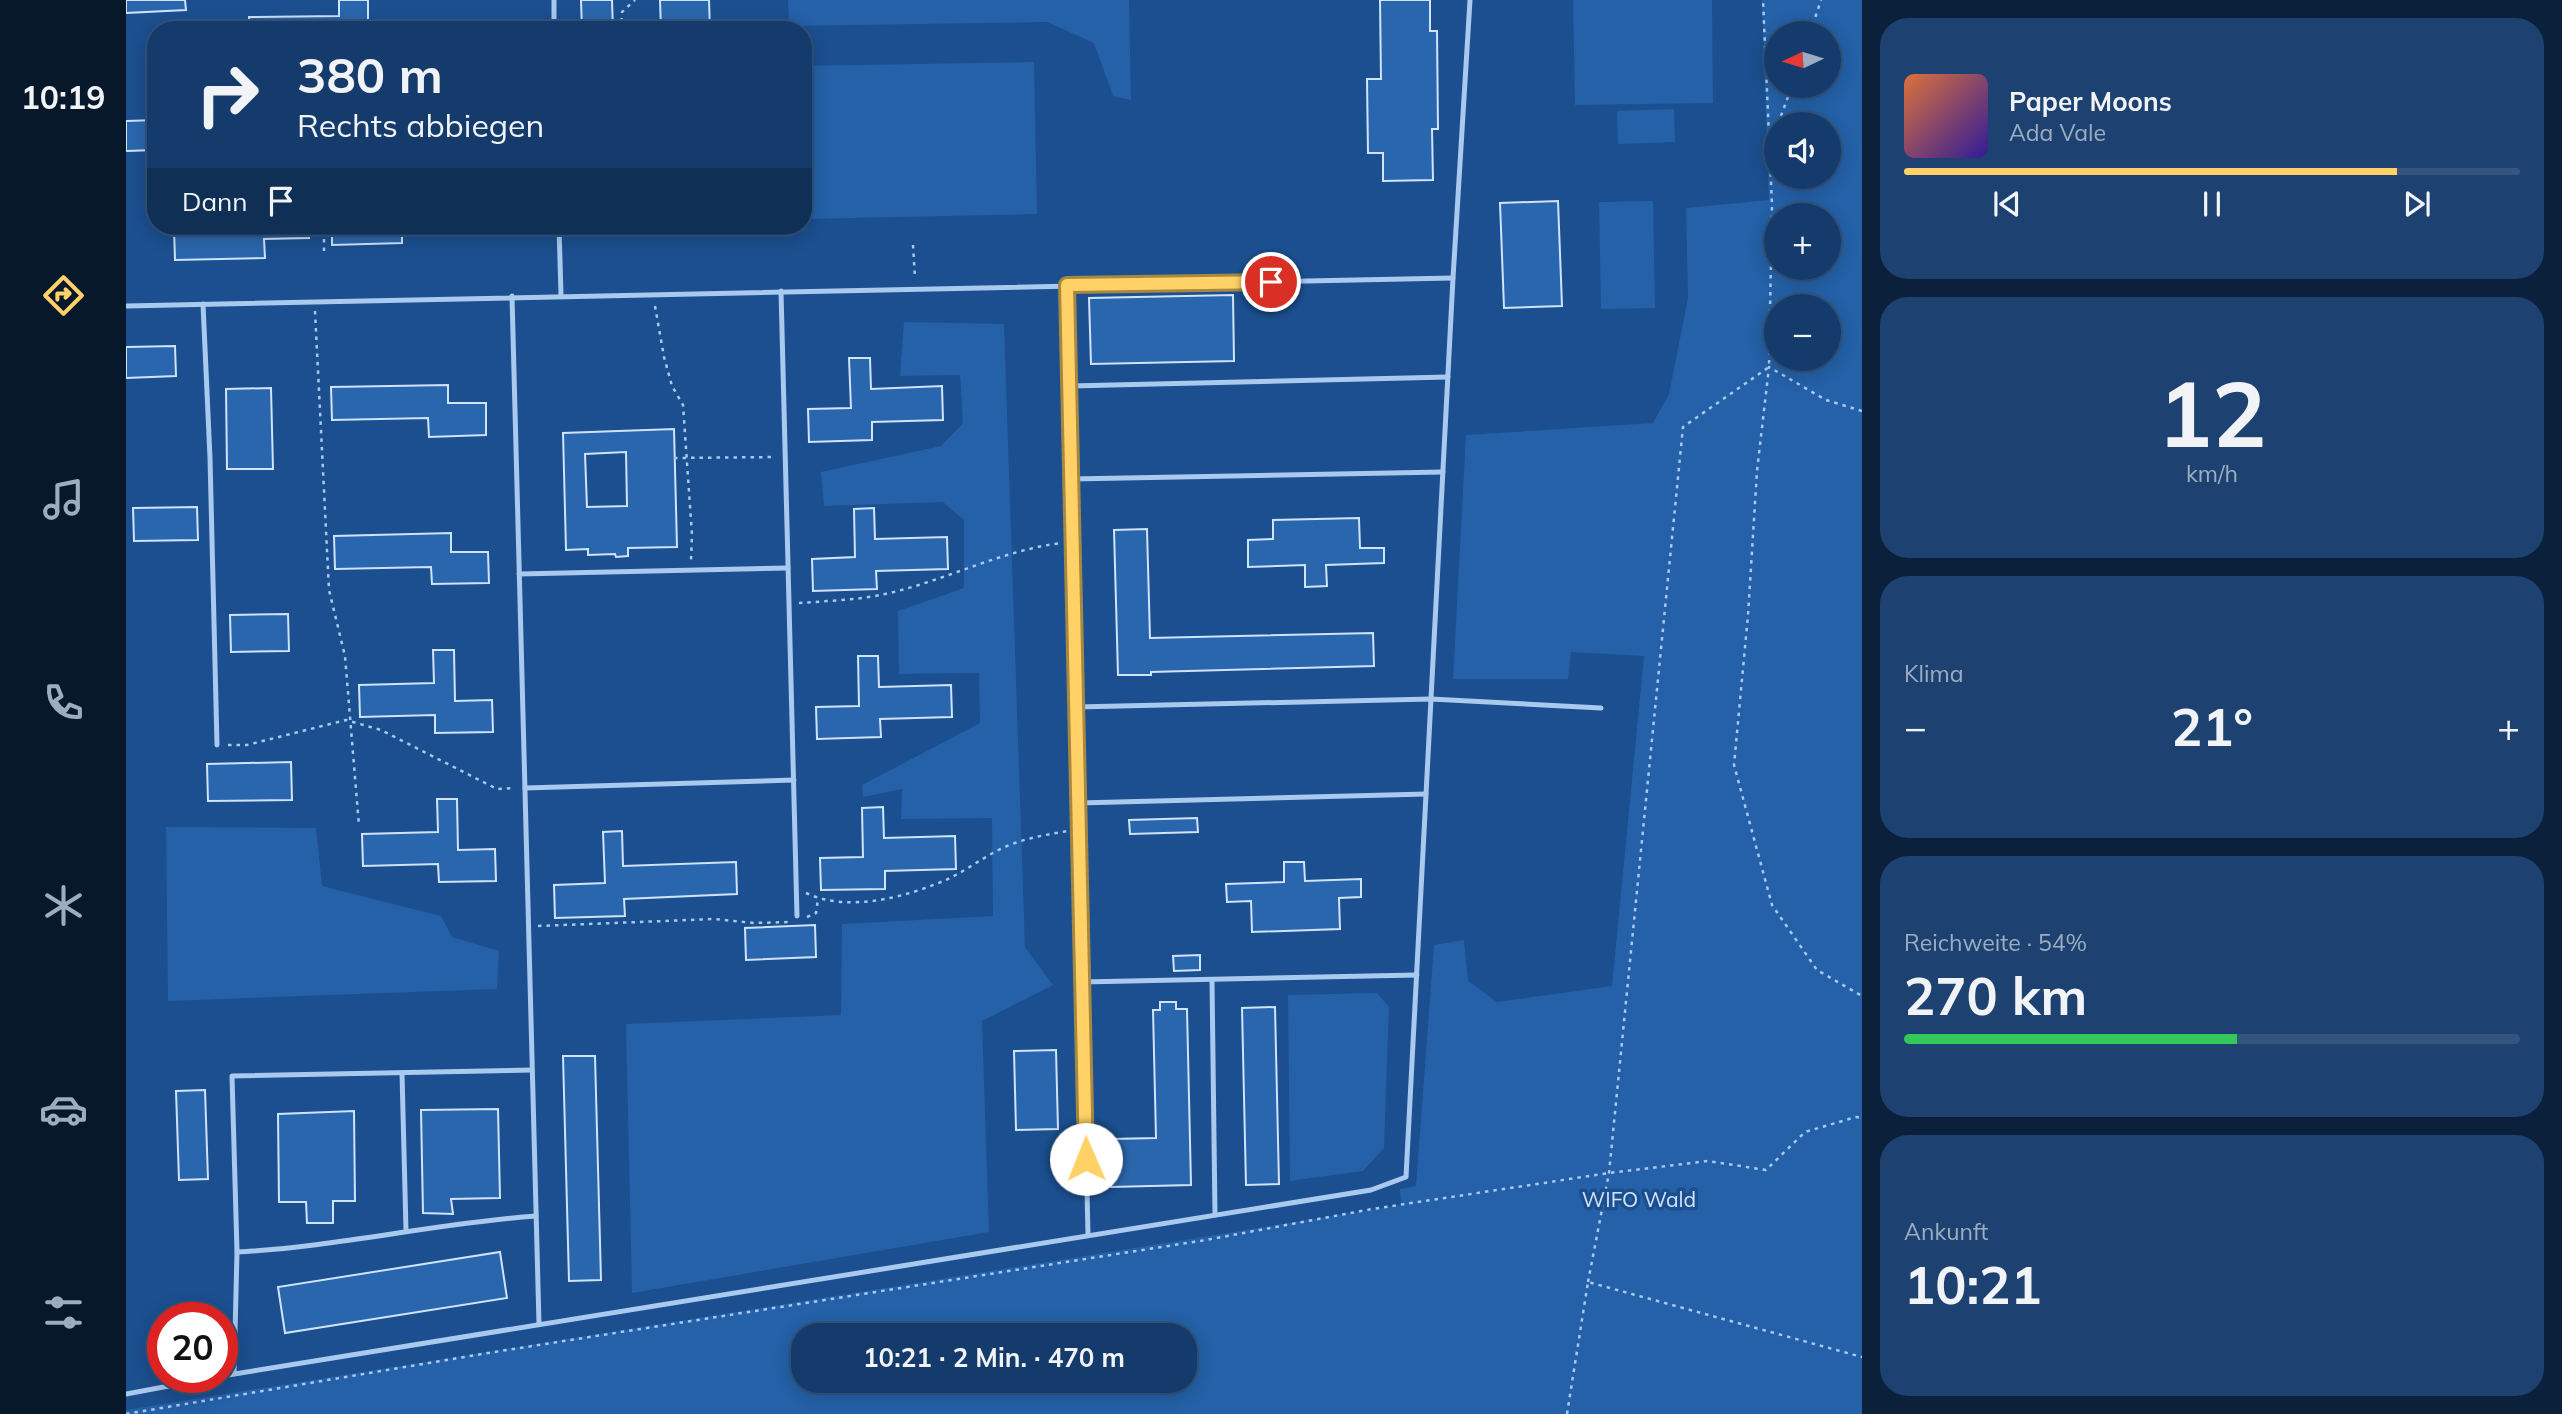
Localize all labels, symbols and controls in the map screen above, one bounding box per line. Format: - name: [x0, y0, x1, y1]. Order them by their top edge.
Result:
- north arrow: [1764, 21, 1841, 98]
- map controls: [1764, 21, 1841, 371]
- text: 380 m: [297, 44, 443, 105]
- icon: right: [182, 49, 273, 140]
- text: 10:19: [21, 77, 105, 117]
- text: Paper Moons: [2009, 85, 2172, 118]
- text: Rechts abbiegen: [297, 105, 544, 145]
- button: sound: [1764, 112, 1841, 189]
- text: Ada Vale: [2009, 118, 2106, 147]
- icon: arrive: [262, 182, 300, 220]
- text: Dann: [182, 185, 248, 218]
- icon: previous: [1988, 185, 2026, 223]
- icon: pause: [2193, 185, 2231, 223]
- icon: next: [2398, 185, 2436, 223]
- button: +: [1764, 203, 1841, 280]
- pin: [1241, 252, 1301, 312]
- icon: arrive: [1252, 263, 1290, 301]
- icon: directions: [39, 271, 88, 320]
- button: −: [1764, 294, 1841, 371]
- text: 12: [2157, 356, 2267, 470]
- text: km/h: [2186, 459, 2238, 488]
- icon: music: [39, 475, 88, 524]
- text: Klima: [1904, 659, 1964, 688]
- icon: phone: [39, 678, 88, 727]
- text: 21°: [2171, 694, 2253, 759]
- text: −: [1904, 703, 1927, 751]
- text: +: [2497, 703, 2520, 751]
- icon: climate: [39, 881, 88, 930]
- text: Reichweite · 54%: [1904, 928, 2087, 957]
- text: 270 km: [1904, 963, 2087, 1028]
- icon: car: [39, 1085, 88, 1134]
- position arrow: [1049, 1122, 1123, 1196]
- park label: WIFO Wald: [1582, 1186, 1696, 1212]
- text: Ankunft: [1904, 1217, 1988, 1246]
- text: 10:21: [1904, 1252, 2042, 1317]
- icon: filters: [39, 1288, 88, 1337]
- speed limit sign: 20: [147, 1302, 238, 1393]
- text: 10:21 · 2 Min. · 470 m: [863, 1341, 1125, 1374]

